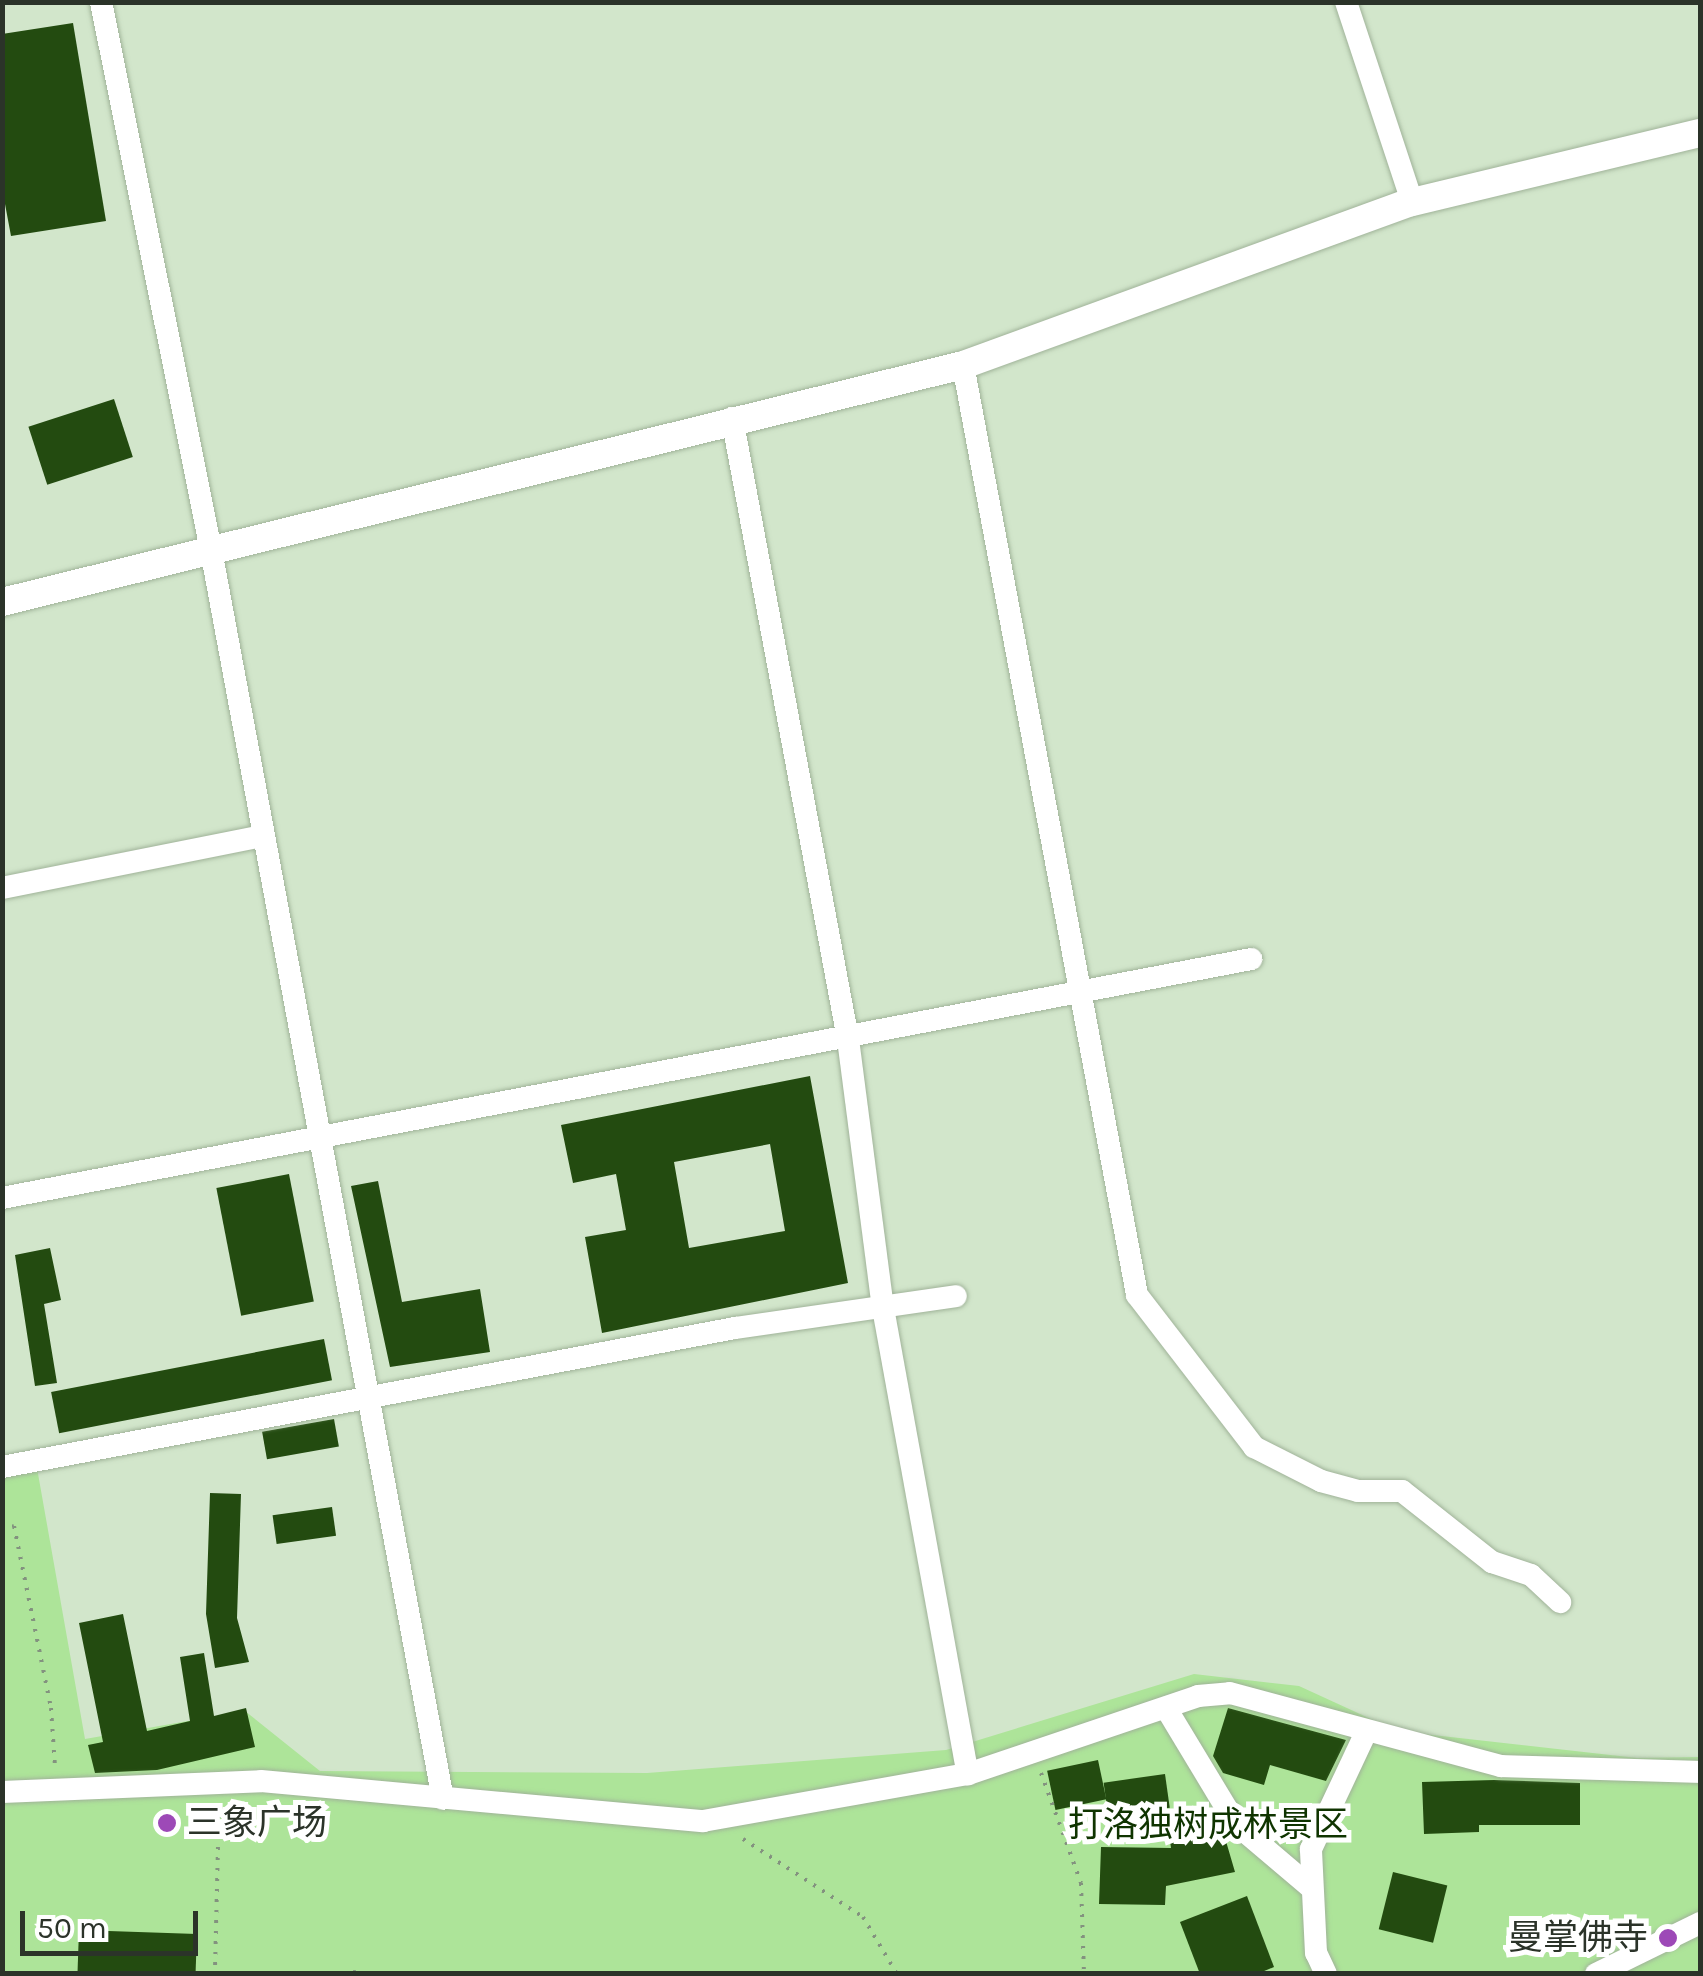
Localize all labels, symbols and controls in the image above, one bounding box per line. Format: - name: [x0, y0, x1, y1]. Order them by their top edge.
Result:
- place label: 三象广场: [187, 1802, 327, 1844]
- park label: 打洛独树成林景区: [1068, 1804, 1348, 1846]
- marker: 三象广场: [156, 1812, 178, 1834]
- scale bar: [25, 1891, 202, 1953]
- text: 50 m: [37, 1910, 107, 1946]
- place label: 曼掌佛寺: [1508, 1917, 1648, 1959]
- marker: 曼掌佛寺: [1657, 1927, 1679, 1949]

